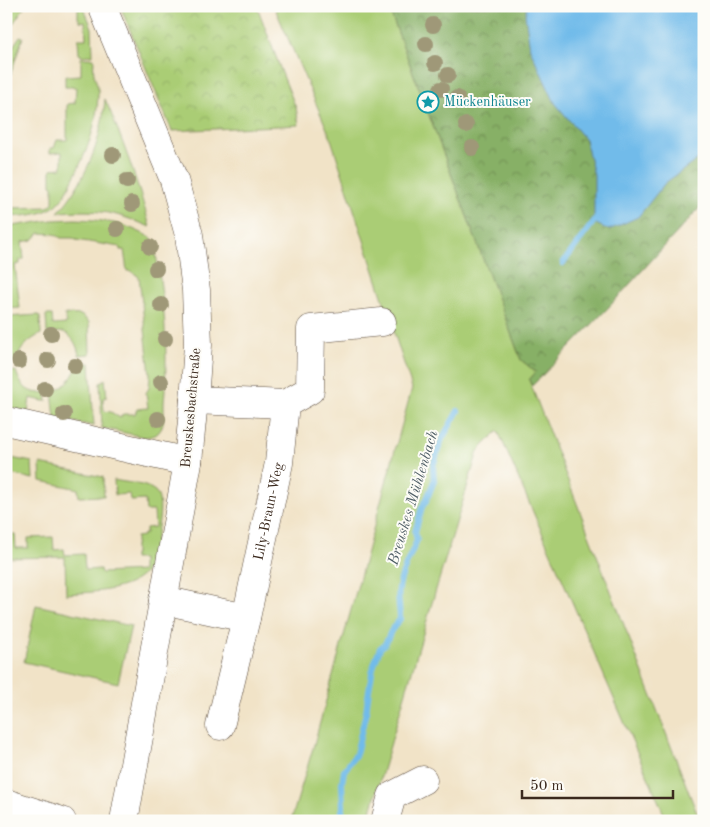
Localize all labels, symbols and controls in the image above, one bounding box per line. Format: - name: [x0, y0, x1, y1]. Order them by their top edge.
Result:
- place icon: Mückenhäuser: [416, 90, 440, 114]
- place label: Mückenhäuser: [444, 95, 531, 109]
- street label: Breuskesbachstraße: [179, 347, 203, 469]
- water label: Breuskes Mühlenbach: [386, 429, 442, 568]
- street label: Lily-Braun-Weg: [251, 461, 286, 562]
- scale bar: [522, 767, 674, 799]
- text: 50 m: [530, 779, 564, 794]

